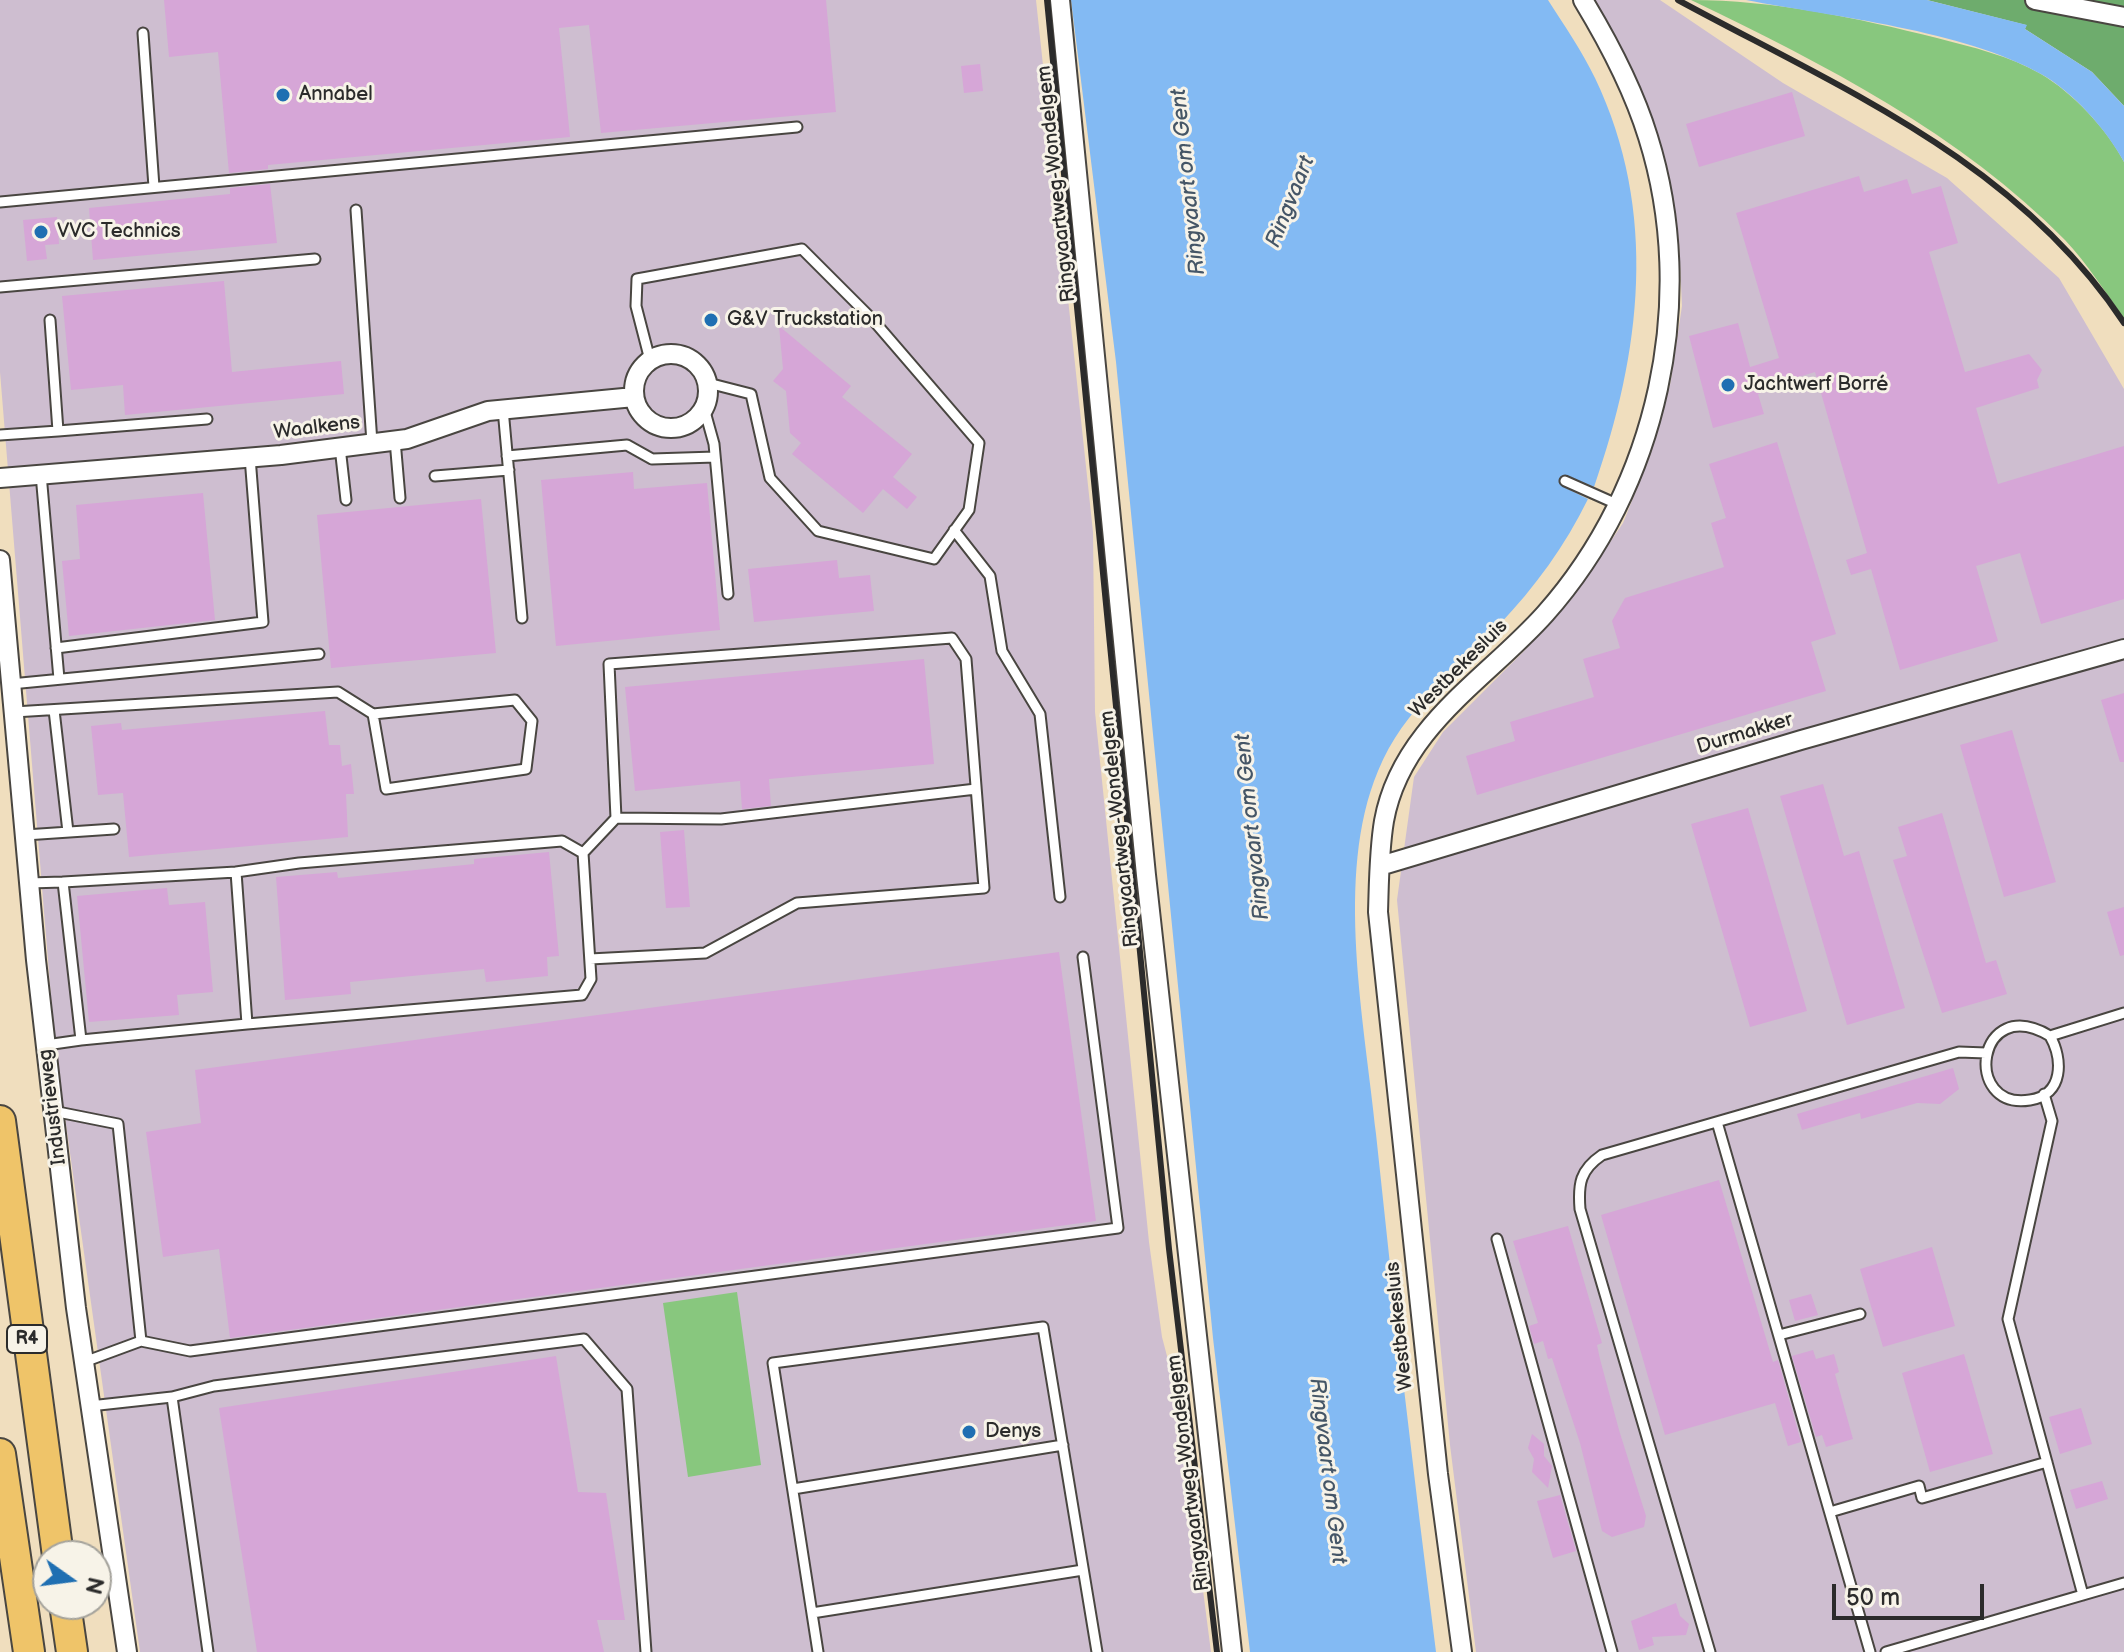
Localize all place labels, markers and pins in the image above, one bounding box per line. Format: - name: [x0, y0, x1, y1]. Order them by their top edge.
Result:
- place label: Annabel: [299, 83, 373, 107]
- marker: Annabel: [274, 86, 292, 104]
- place label: VVC Technics: [57, 220, 181, 244]
- marker: VVC Technics: [32, 223, 50, 241]
- place label: G&V Truckstation: [727, 308, 883, 332]
- marker: G&V Truckstation: [702, 311, 720, 329]
- place label: Jachtwerf Borré: [1744, 373, 1888, 397]
- marker: Jachtwerf Borré: [1719, 376, 1737, 394]
- place label: Denys: [985, 1420, 1041, 1444]
- marker: Denys: [960, 1423, 978, 1441]

